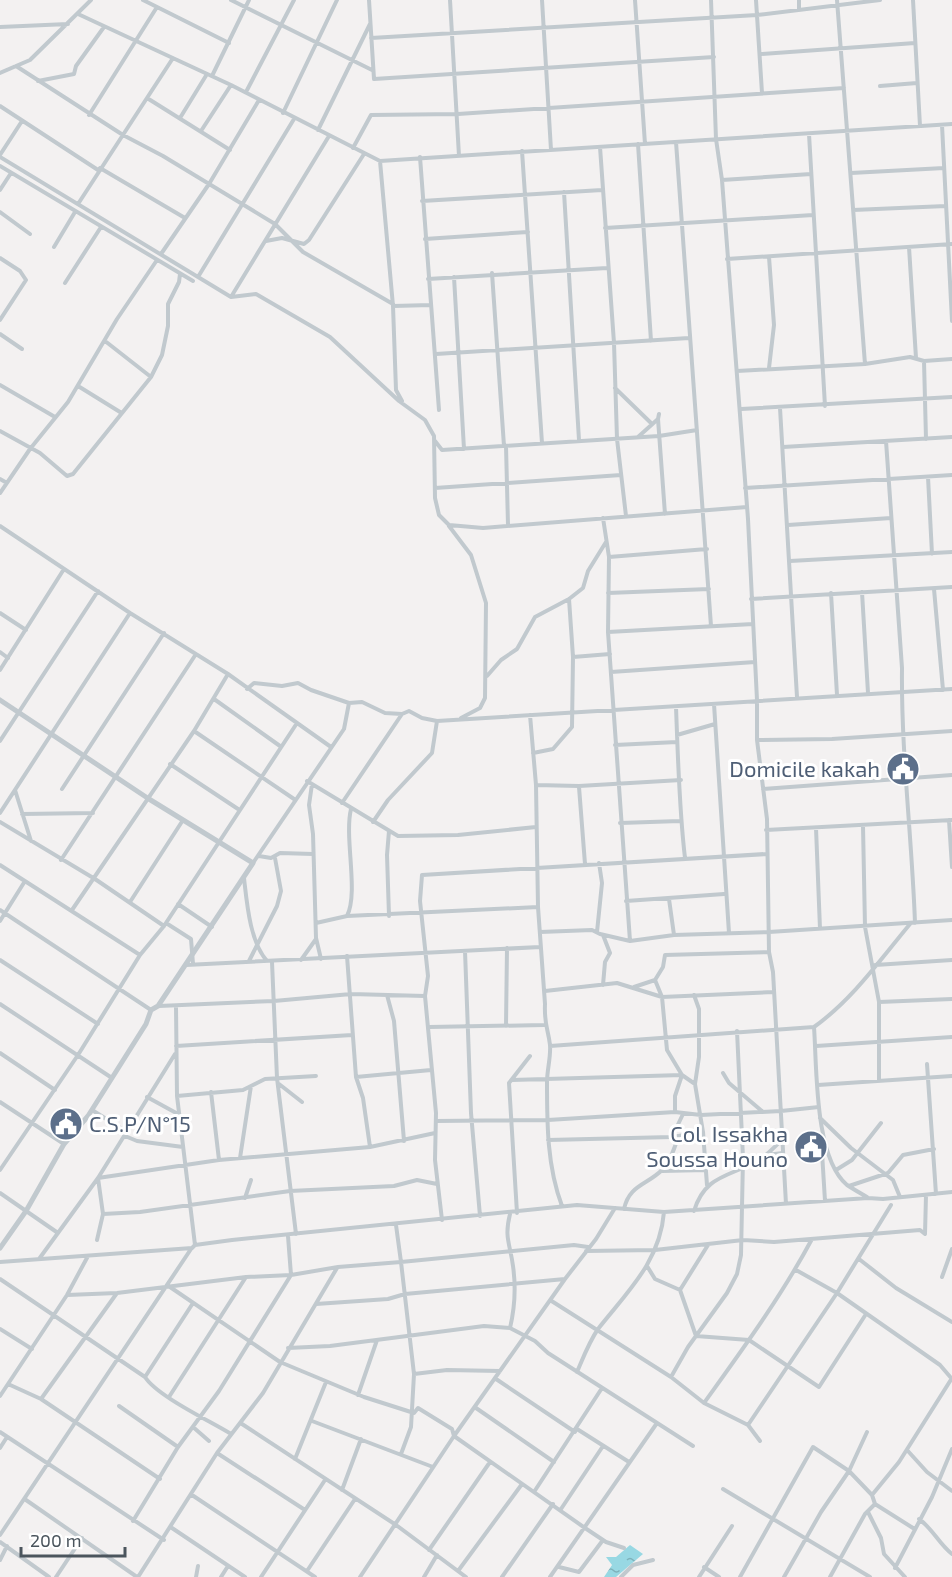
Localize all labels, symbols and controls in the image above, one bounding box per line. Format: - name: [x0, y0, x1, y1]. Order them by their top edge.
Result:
- public building icon: Domicile kakah: [885, 751, 921, 787]
- place label: Domicile kakah: [729, 755, 880, 781]
- public building icon: C.S.P/N°15: [48, 1106, 84, 1142]
- place label: C.S.P/N°15: [89, 1110, 191, 1136]
- place label: Col. Issakha Soussa Houno: [646, 1120, 788, 1171]
- public building icon: Col. Issakha Soussa Houno: [793, 1129, 829, 1165]
- scale bar: [21, 1520, 124, 1558]
- text: 200 m: [30, 1529, 82, 1551]

